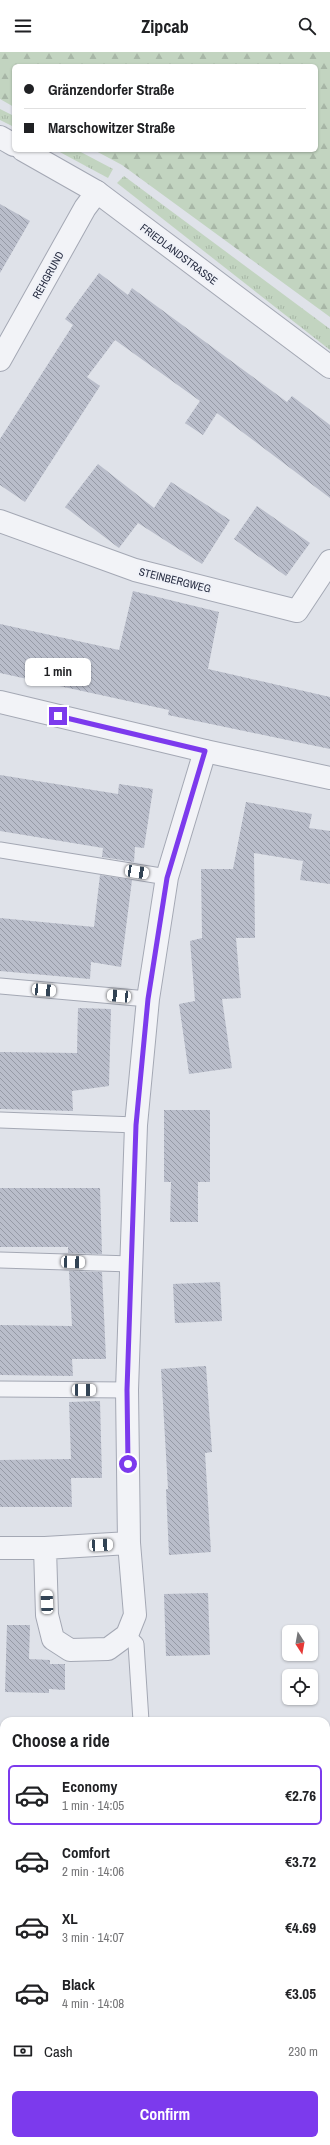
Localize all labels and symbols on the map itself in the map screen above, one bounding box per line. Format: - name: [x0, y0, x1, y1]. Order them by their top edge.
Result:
- street label: FRIEDLANDSTRASSE: [138, 220, 220, 288]
- street label: REHGRUND: [29, 249, 67, 301]
- street label: STEINBERGWEG: [138, 564, 212, 596]
- callout: 1 min: [25, 658, 91, 686]
- route end: [49, 707, 67, 725]
- car: [124, 864, 150, 880]
- car: [32, 983, 56, 997]
- car: [107, 989, 131, 1003]
- car: [61, 1256, 85, 1268]
- car: [72, 1384, 96, 1396]
- route start: [119, 1455, 137, 1473]
- car: [89, 1538, 113, 1552]
- car: [41, 1590, 53, 1614]
- north arrow: [282, 1625, 318, 1661]

